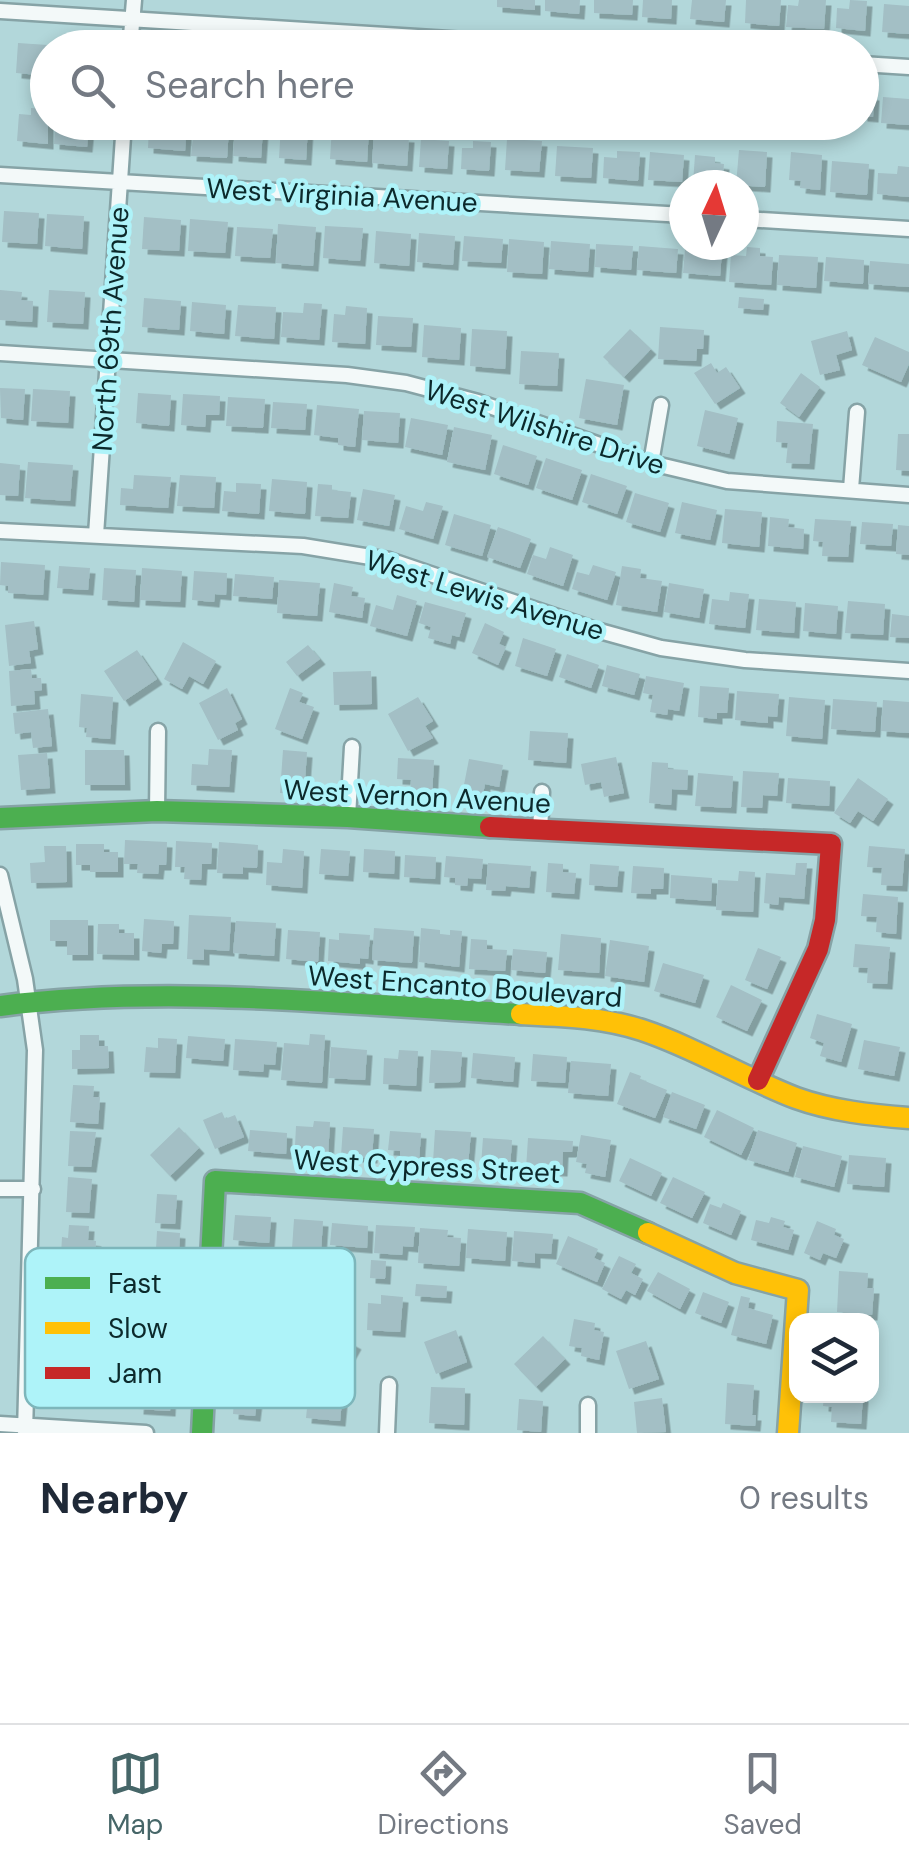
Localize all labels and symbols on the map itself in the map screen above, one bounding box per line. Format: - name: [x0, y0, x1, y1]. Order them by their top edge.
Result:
- street label: West Virginia Avenue: [205, 170, 479, 221]
- north arrow: [669, 170, 759, 260]
- street label: North 69th Avenue: [83, 205, 138, 453]
- street label: West Wilshire Drive: [420, 371, 669, 484]
- street label: West Lewis Avenue: [361, 542, 609, 649]
- street label: West Vernon Avenue: [282, 771, 552, 822]
- street label: West Encanto Boulevard: [307, 957, 623, 1016]
- street label: West Cypress Street: [293, 1141, 561, 1192]
- legend: [25, 1248, 355, 1408]
- text: Fast: [108, 1265, 162, 1302]
- text: Slow: [108, 1310, 168, 1347]
- text: Jam: [108, 1355, 162, 1392]

